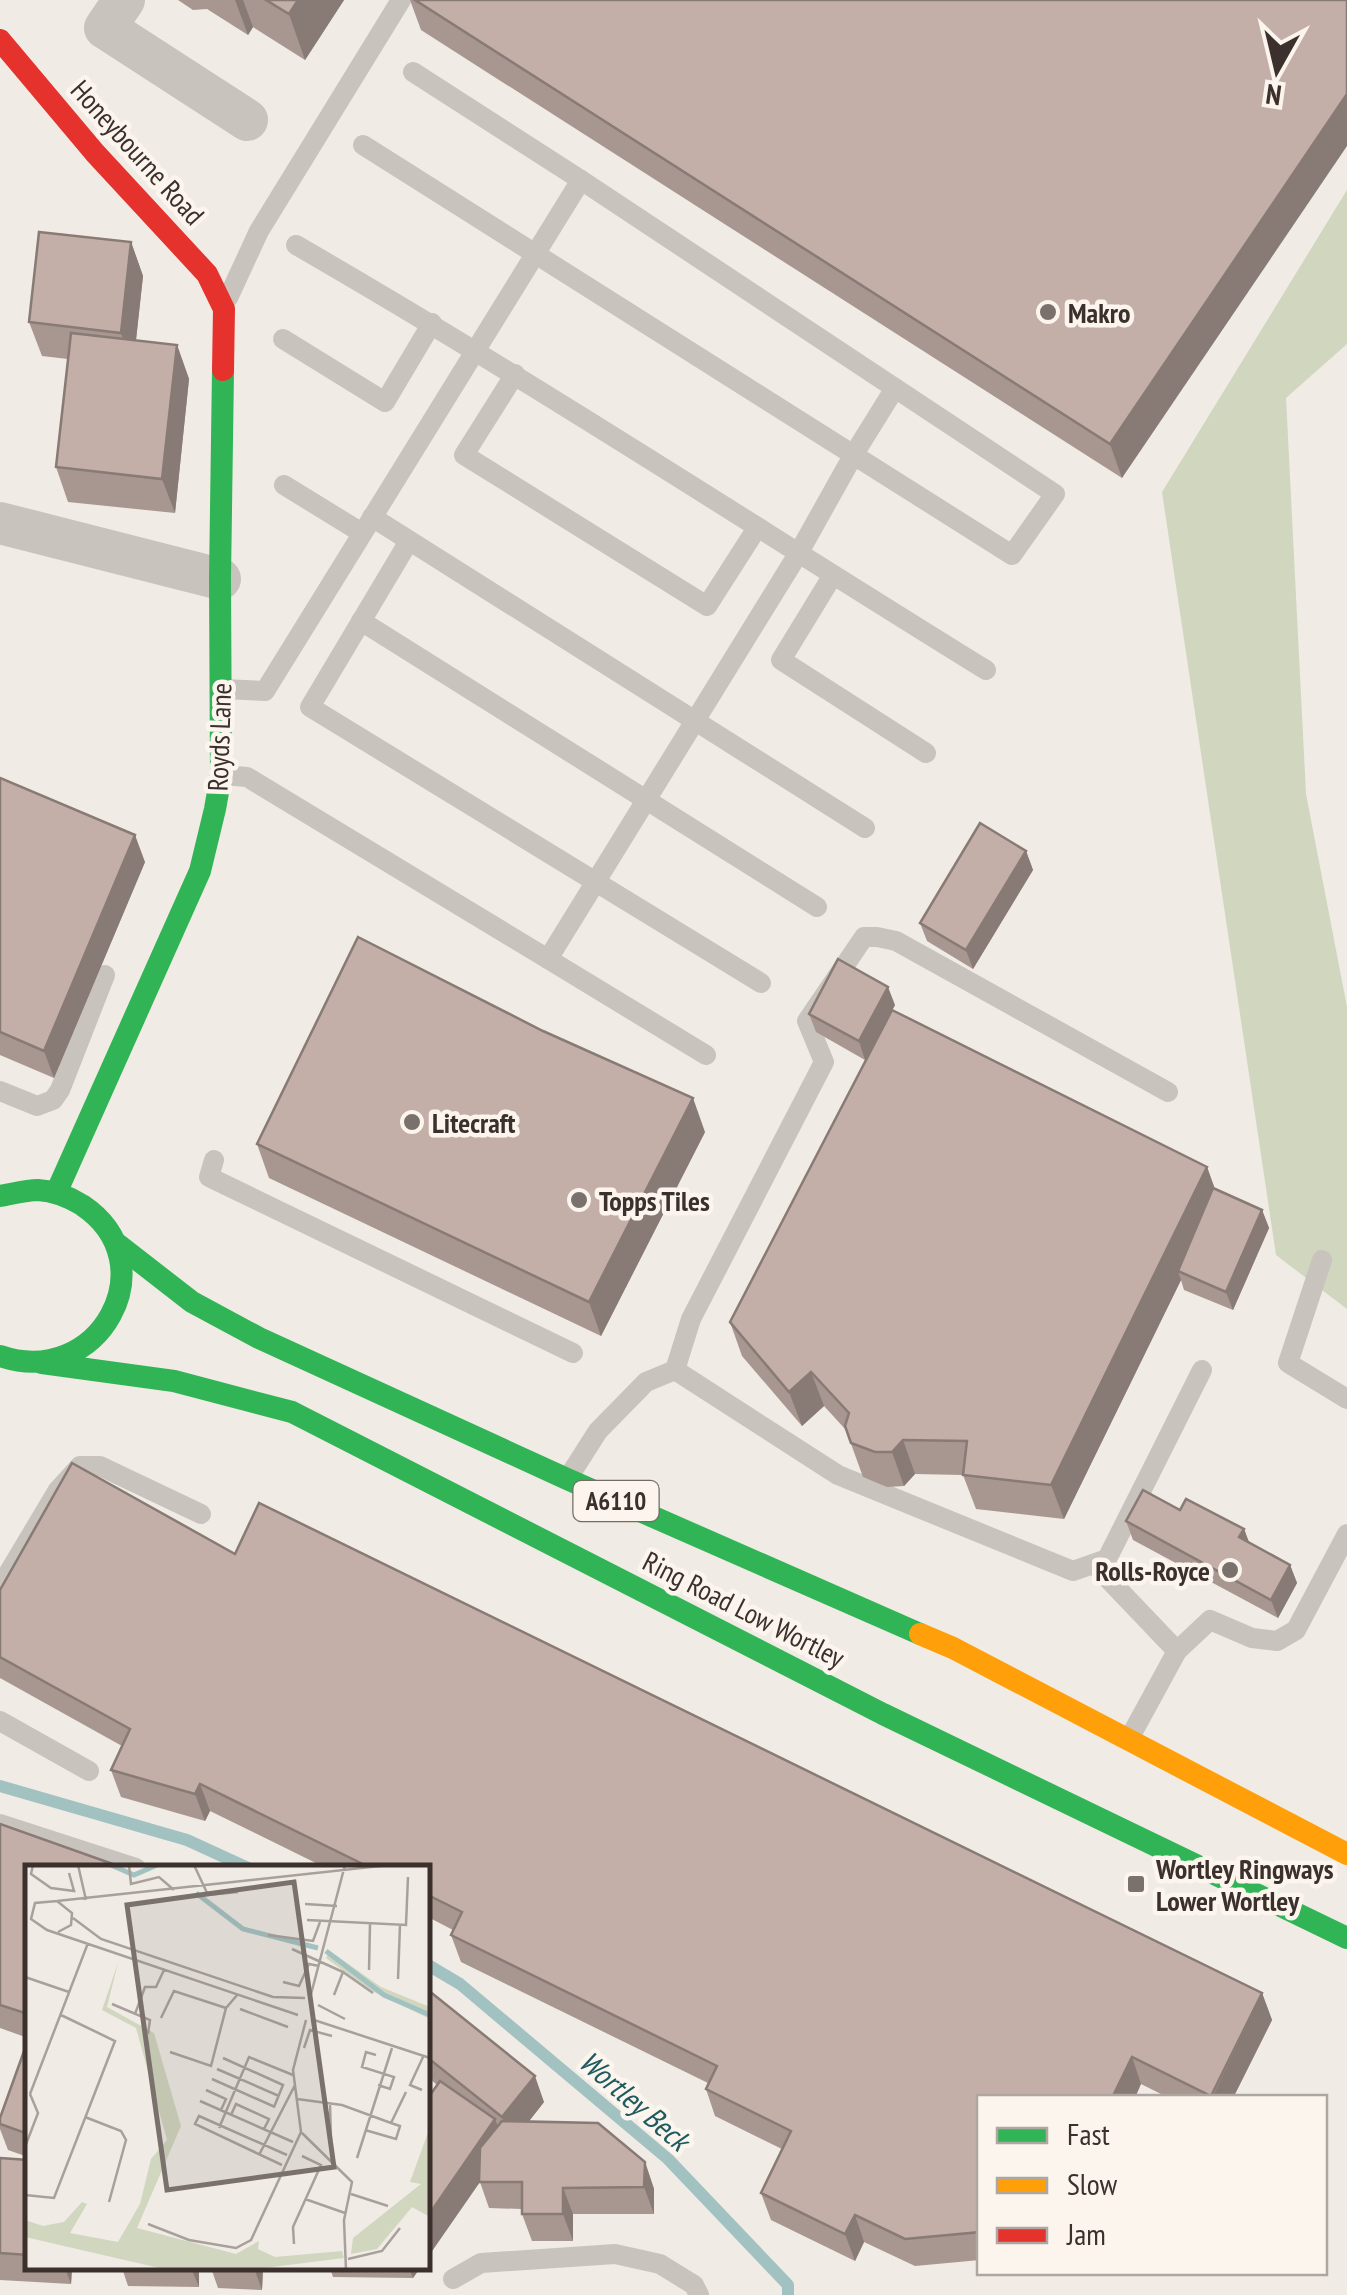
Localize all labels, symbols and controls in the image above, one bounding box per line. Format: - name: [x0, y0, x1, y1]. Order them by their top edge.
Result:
- north arrow: [1227, 20, 1327, 120]
- street label: Honeybourne Road: [63, 72, 213, 232]
- text: N: [1263, 76, 1284, 115]
- place label: Makro: [1068, 294, 1130, 331]
- marker: Makro: [1037, 301, 1059, 323]
- street label: Royds Lane: [199, 682, 239, 792]
- place label: Litecraft: [432, 1104, 515, 1141]
- marker: Litecraft: [401, 1111, 423, 1133]
- place label: Topps Tiles: [599, 1182, 710, 1219]
- marker: Topps Tiles: [568, 1189, 590, 1211]
- road number: A6110: [574, 1481, 658, 1521]
- street label: Ring Road Low Wortley: [637, 1542, 851, 1676]
- place label: Rolls-Royce: [1095, 1552, 1210, 1589]
- marker: Rolls-Royce: [1219, 1559, 1241, 1581]
- place label: Wortley Ringways Lower Wortley: [1155, 1850, 1334, 1919]
- inset map: [25, 1865, 430, 2270]
- marker: Wortley Ringways Lower Wortley: [1125, 1873, 1147, 1895]
- water label: Wortley Beck: [572, 2041, 701, 2161]
- legend: [977, 2095, 1327, 2275]
- text: Fast: [1067, 2114, 1111, 2153]
- text: Slow: [1067, 2164, 1118, 2203]
- text: Jam: [1066, 2214, 1106, 2253]

